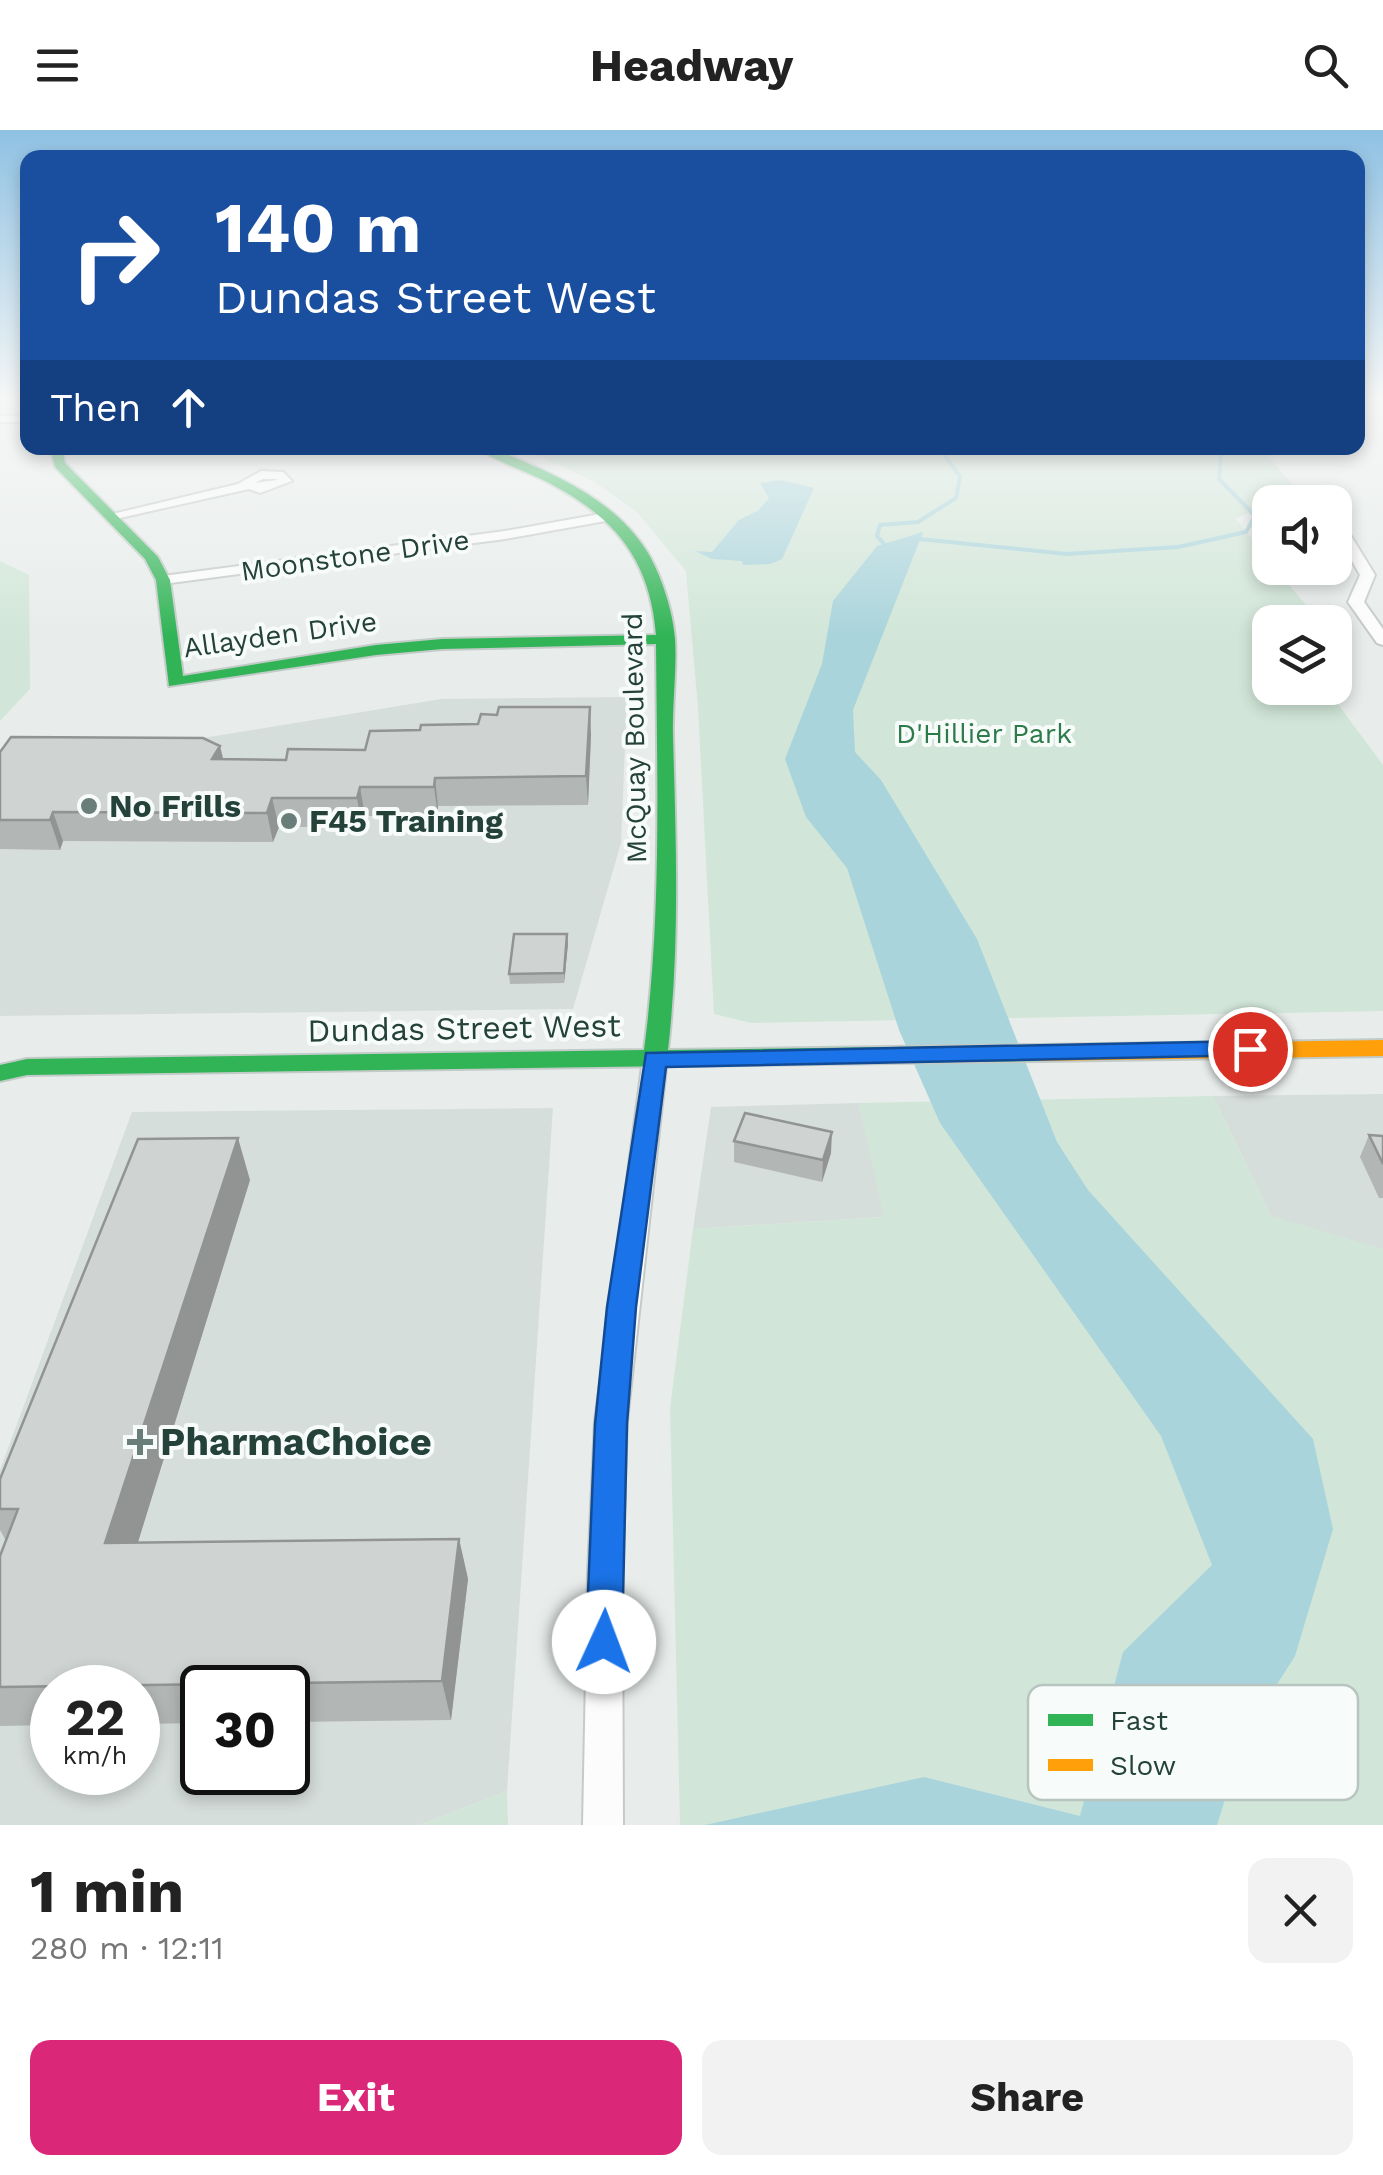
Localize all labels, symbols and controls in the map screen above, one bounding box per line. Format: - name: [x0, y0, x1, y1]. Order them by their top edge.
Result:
- icon: menu: [30, 38, 85, 93]
- icon: search: [1298, 38, 1353, 93]
- text: Headway: [590, 39, 793, 92]
- text: 140 m: [215, 187, 421, 269]
- icon: right: [50, 190, 180, 320]
- text: Dundas Street West: [215, 271, 656, 324]
- icon: ahead: [161, 380, 216, 435]
- text: Then: [50, 386, 141, 430]
- map controls: [1252, 485, 1352, 705]
- button: sound: [1252, 485, 1352, 585]
- street label: Moonstone Drive: [239, 523, 472, 588]
- street label: Allayden Drive: [181, 605, 379, 664]
- button: layers: [1252, 605, 1352, 705]
- street label: McQuay Boulevard: [616, 612, 653, 864]
- park label: D'Hillier Park: [896, 717, 1072, 750]
- place label: No Frills: [109, 787, 241, 825]
- marker: No Frills: [78, 795, 100, 817]
- place label: F45 Training: [309, 802, 503, 840]
- marker: F45 Training: [278, 810, 300, 832]
- street label: Dundas Street West: [307, 1006, 621, 1050]
- pin: [1208, 1007, 1293, 1092]
- icon: arrive: [1223, 1022, 1278, 1077]
- place label: PharmaChoice: [160, 1420, 432, 1464]
- marker: PharmaChoice: [129, 1431, 151, 1453]
- position arrow: [552, 1590, 656, 1694]
- speed limit sign: 30: [180, 1665, 310, 1795]
- legend: [1028, 1685, 1358, 1800]
- text: 22: [65, 1688, 125, 1747]
- text: Fast: [1110, 1704, 1168, 1737]
- text: km/h: [63, 1741, 127, 1770]
- text: Slow: [1110, 1749, 1176, 1782]
- text: 1 min: [30, 1856, 184, 1927]
- button: close: [1248, 1858, 1353, 1963]
- text: 280 m · 12:11: [30, 1929, 224, 1967]
- button: Exit: [30, 2040, 682, 2155]
- button: Share: [702, 2040, 1353, 2155]

